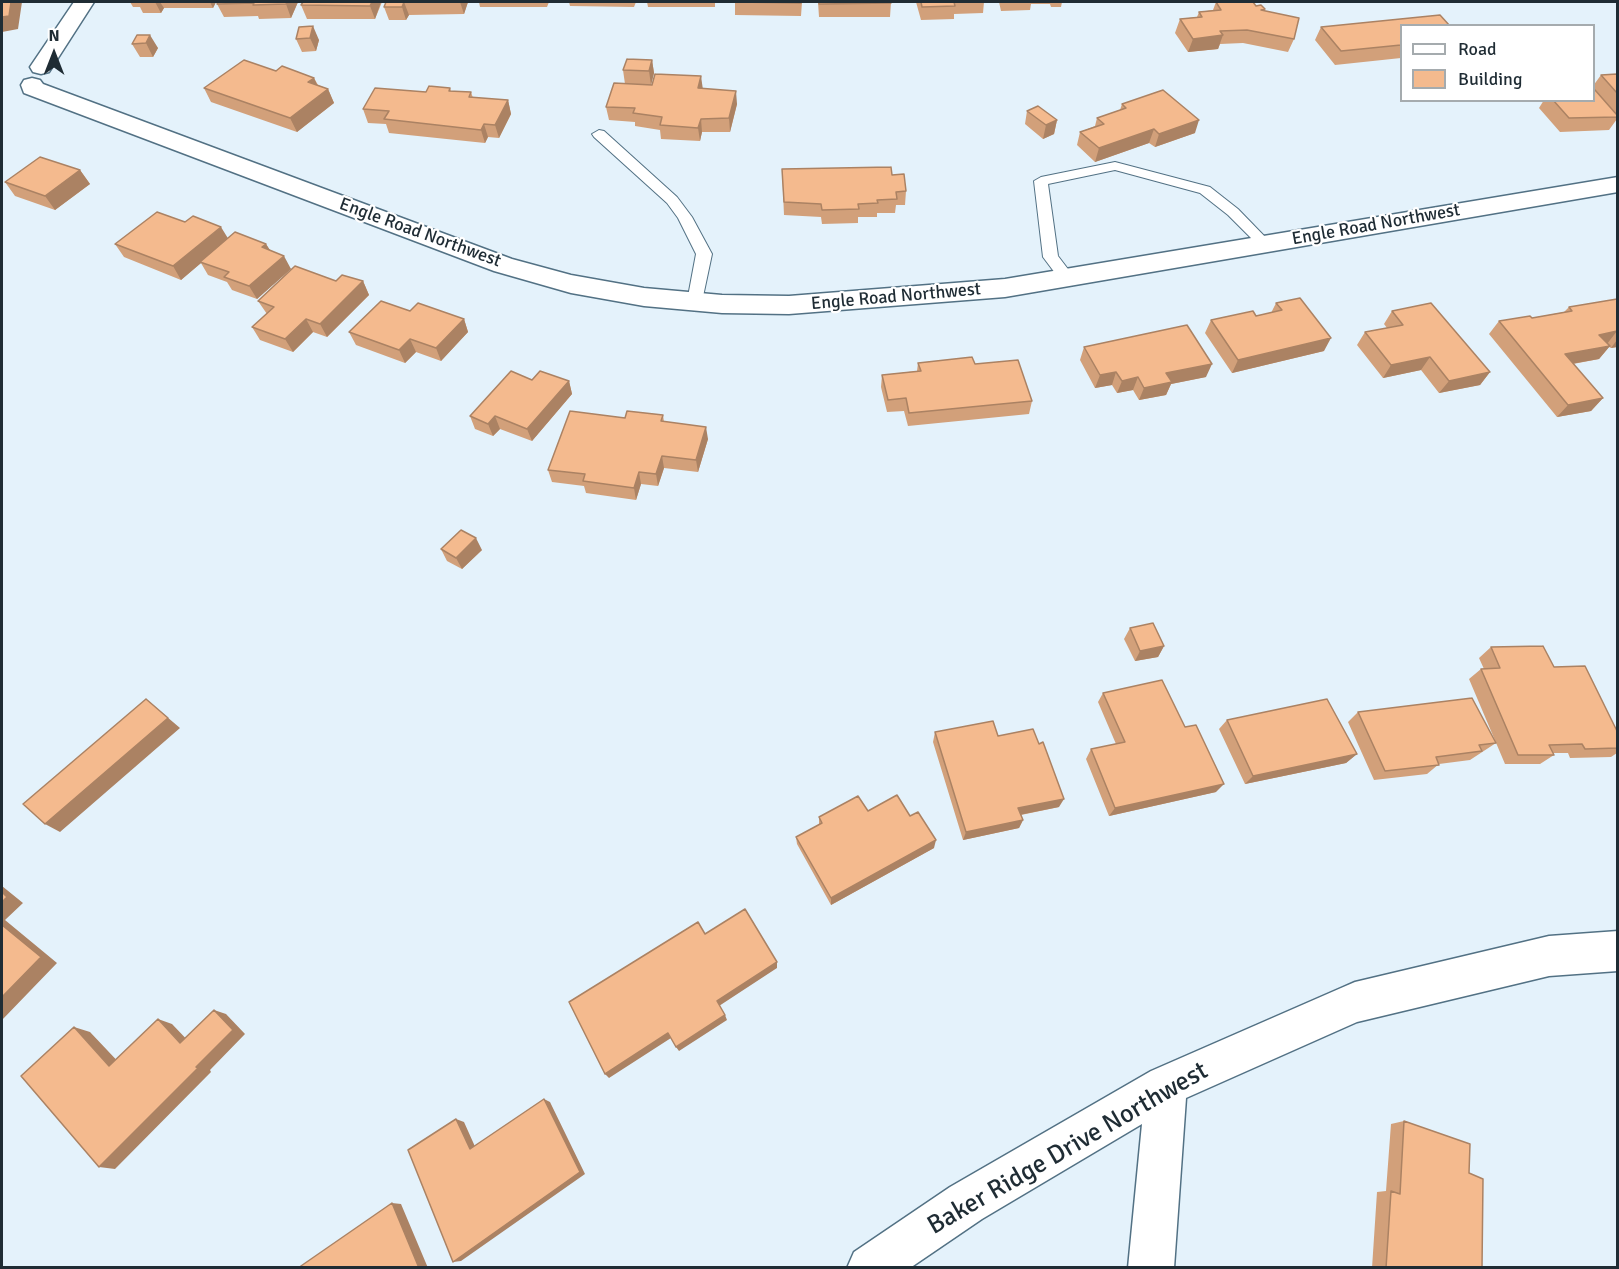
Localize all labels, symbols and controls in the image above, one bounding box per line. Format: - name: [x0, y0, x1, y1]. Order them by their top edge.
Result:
- north arrow: [24, 24, 84, 84]
- legend: [1400, 24, 1595, 102]
- text: N: [48, 26, 60, 46]
- text: Road: [1458, 38, 1497, 60]
- text: Building: [1458, 68, 1522, 90]
- street label: Engle Road Northwest: [336, 194, 504, 272]
- street label: Engle Road Northwest: [1290, 200, 1462, 250]
- street label: Engle Road Northwest: [810, 279, 982, 315]
- street label: Baker Ridge Drive Northwest: [922, 1056, 1214, 1242]

